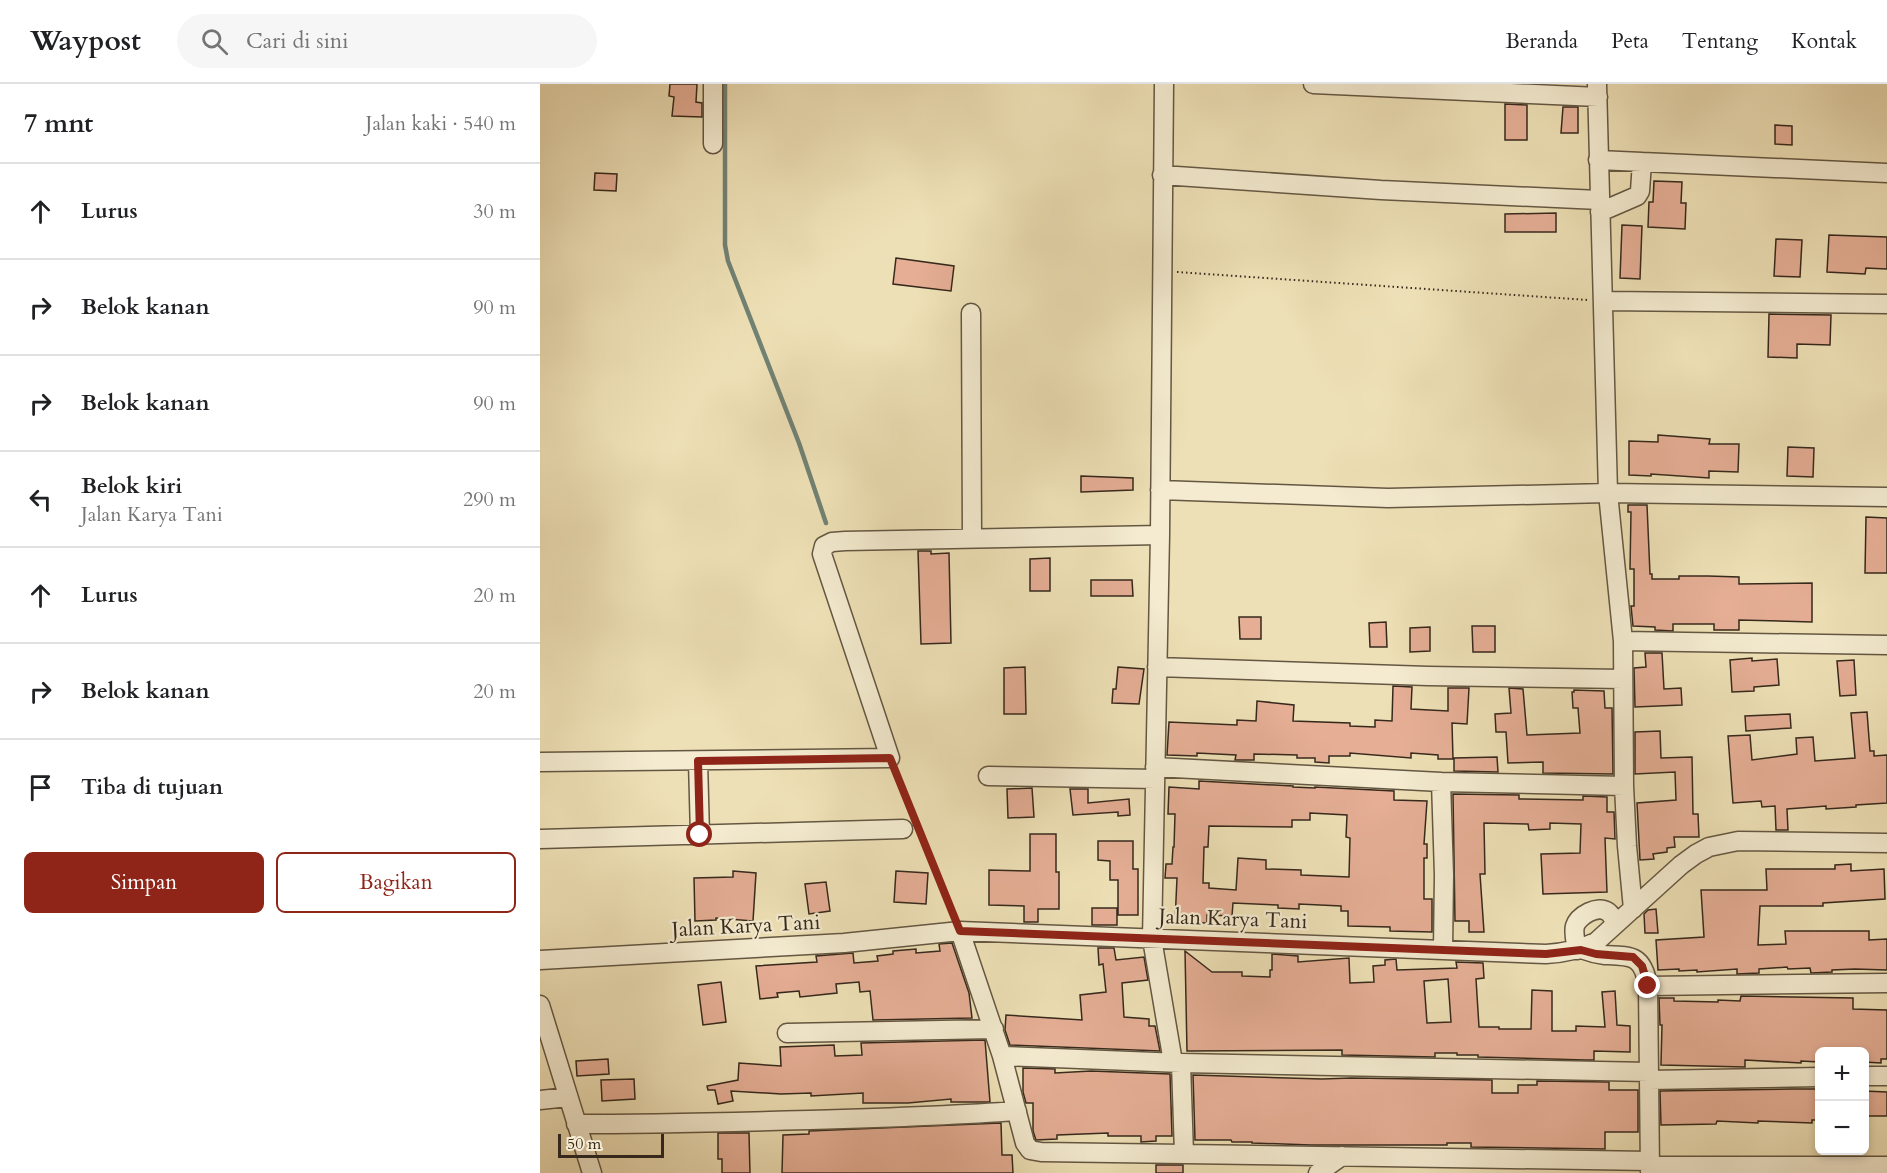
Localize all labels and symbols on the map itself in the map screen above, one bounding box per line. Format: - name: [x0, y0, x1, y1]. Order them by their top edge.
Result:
- route start: [686, 821, 712, 847]
- street label: Jalan Karya Tani: [1155, 902, 1308, 936]
- street label: Jalan Karya Tani: [668, 908, 821, 945]
- route end: [1634, 972, 1660, 998]
- scale bar: [558, 1131, 664, 1158]

